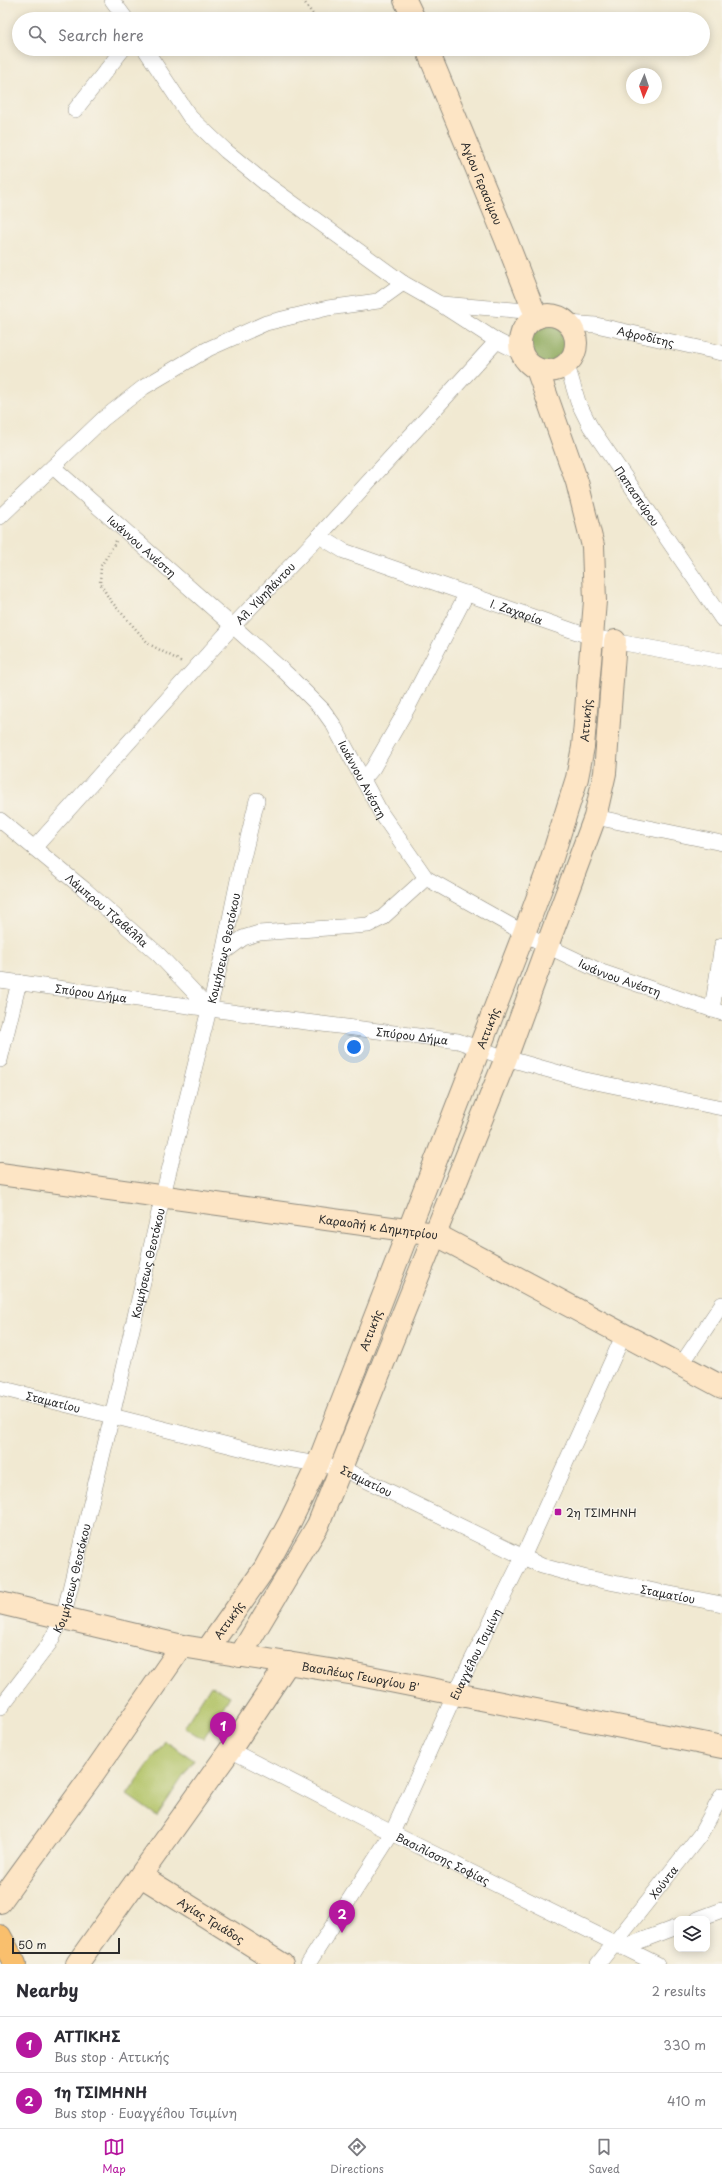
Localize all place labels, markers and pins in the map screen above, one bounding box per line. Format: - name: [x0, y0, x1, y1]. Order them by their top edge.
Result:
- place label: 2η ΤΣΙΜΗΝΗ: [566, 1504, 637, 1521]
- marker: 2η ΤΣΙΜΗΝΗ: [553, 1507, 563, 1517]
- pin: 1: [210, 1712, 236, 1745]
- pin: 2: [329, 1900, 355, 1933]

